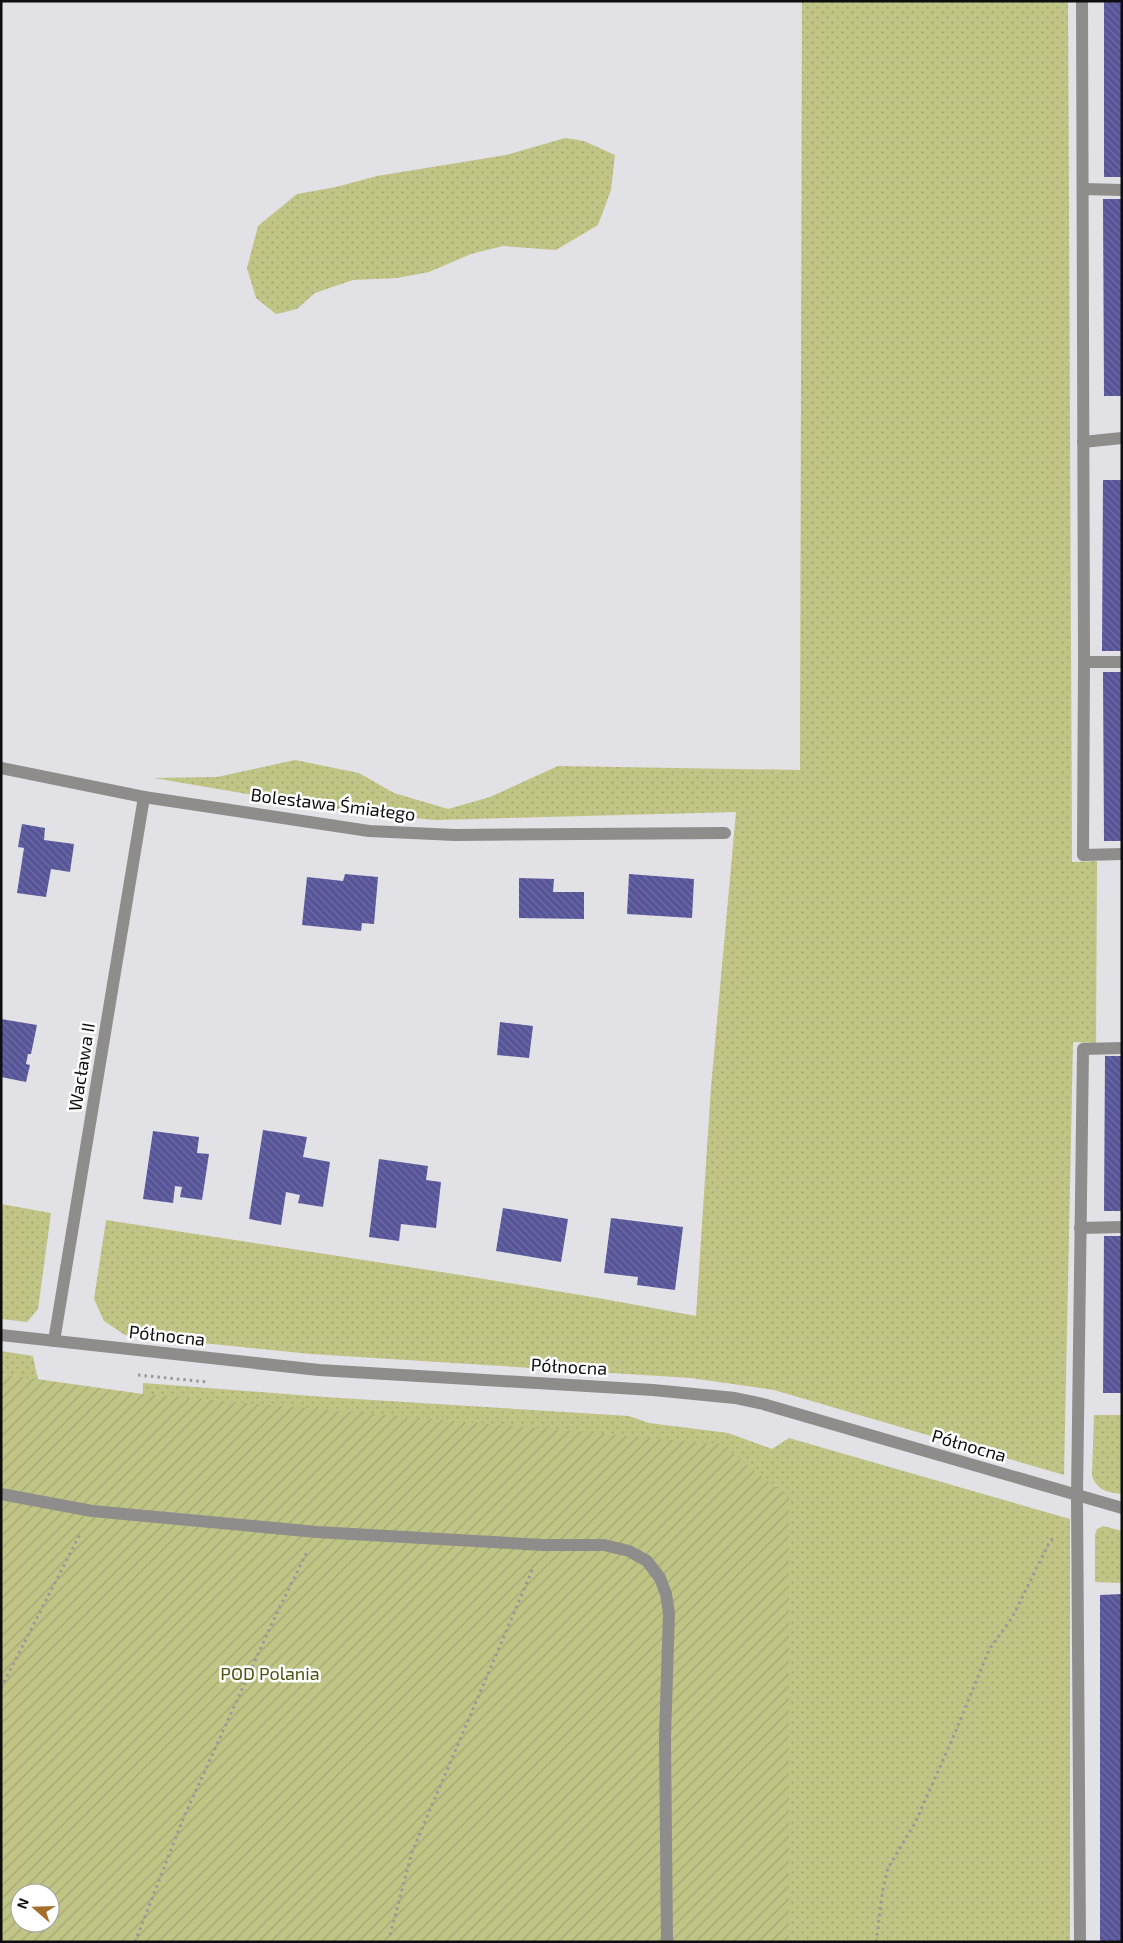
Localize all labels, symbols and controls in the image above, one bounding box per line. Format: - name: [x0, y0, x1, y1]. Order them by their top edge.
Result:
- street label: Bolesława Śmiałego: [249, 783, 417, 825]
- street label: Wacława II: [63, 1021, 99, 1113]
- street label: Północna: [128, 1320, 206, 1350]
- street label: Północna: [530, 1353, 608, 1379]
- street label: Północna: [929, 1424, 1009, 1466]
- park label: POD Polania: [220, 1662, 320, 1684]
- north arrow: [10, 1883, 60, 1933]
- text: N: [13, 1896, 32, 1911]

